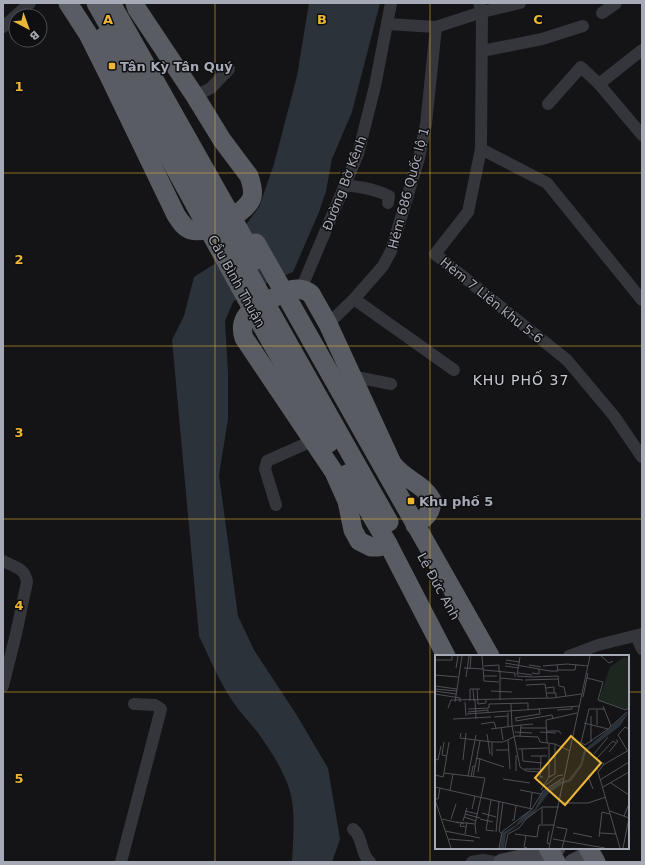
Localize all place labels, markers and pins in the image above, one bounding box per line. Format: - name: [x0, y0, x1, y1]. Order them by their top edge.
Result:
- place label: Tân Kỳ Tân Quý: [120, 59, 233, 74]
- marker: Tân Kỳ Tân Quý: [107, 61, 117, 71]
- place label: Khu phố 5: [419, 494, 493, 509]
- marker: Khu phố 5: [406, 496, 416, 506]

